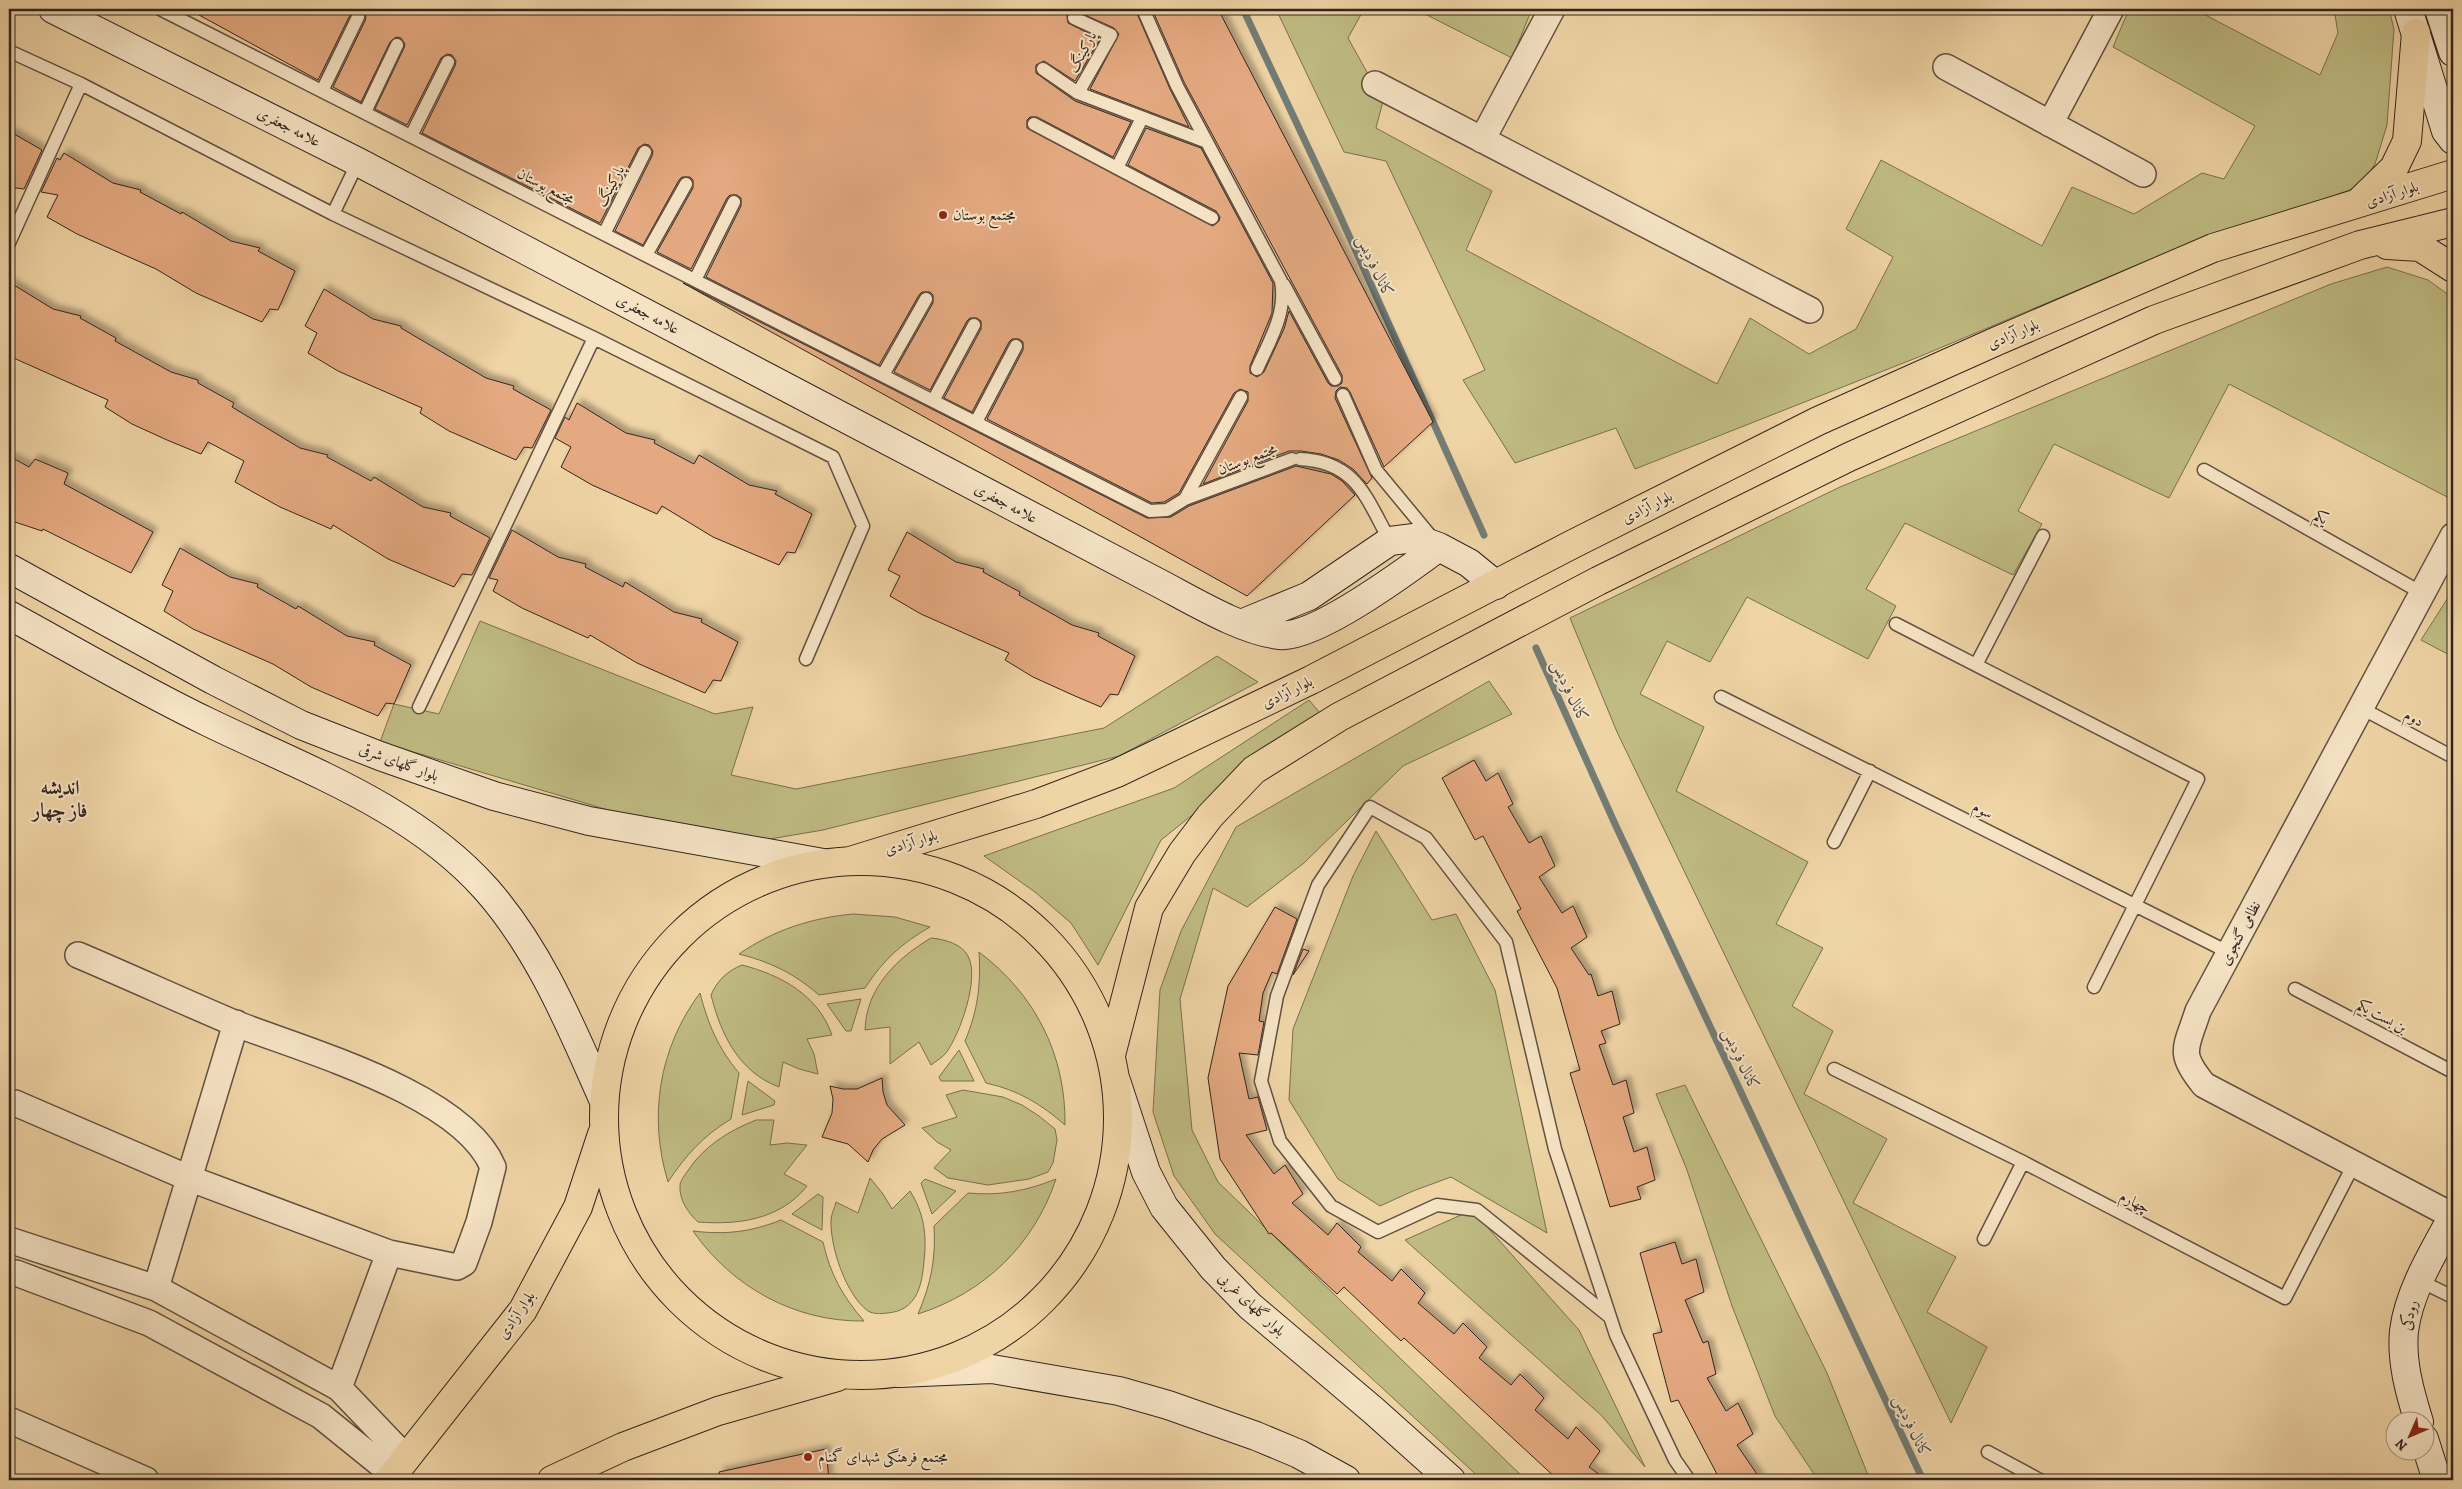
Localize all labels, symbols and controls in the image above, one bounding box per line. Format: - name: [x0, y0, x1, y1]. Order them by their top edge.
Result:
- street label: پارکینگ: [1063, 27, 1103, 77]
- street label: علامه جعفری: [254, 103, 324, 151]
- street label: پارکینگ: [591, 161, 630, 211]
- street label: مجتمع بوستان: [512, 163, 578, 213]
- street label: بلوار آزادی: [2363, 176, 2421, 212]
- place label: مجتمع بوستان: [953, 205, 1015, 229]
- marker: مجتمع بوستان: [937, 209, 949, 221]
- water label: کانال فردیس: [1351, 231, 1399, 302]
- street label: علامه جعفری: [613, 289, 683, 339]
- street label: بلوار آزادی: [1984, 314, 2042, 354]
- street label: مجتمع بوستان: [1214, 439, 1281, 483]
- street label: علامه جعفری: [971, 478, 1041, 528]
- street label: بلوار آزادی: [1618, 486, 1676, 528]
- street label: یکم: [2308, 505, 2333, 533]
- water label: کانال فردیس: [1546, 656, 1594, 727]
- street label: بلوار آزادی: [1258, 671, 1316, 713]
- street label: دوم: [2399, 705, 2427, 734]
- street label: بلوار گلهای شرقی: [356, 738, 442, 786]
- district label: اندیشه فاز چهار: [30, 774, 88, 824]
- street label: سوم: [1968, 796, 1997, 826]
- street label: بلوار آزادی: [882, 824, 940, 860]
- street label: نظامی گنجوی: [2215, 897, 2265, 969]
- street label: بن بست یکم: [2351, 994, 2411, 1041]
- water label: کانال فردیس: [1717, 1024, 1765, 1095]
- street label: چهارم: [2115, 1186, 2154, 1221]
- street label: بلوار گلهای غربی: [1213, 1267, 1290, 1341]
- street label: بلوار آزادی: [493, 1287, 540, 1343]
- street label: رودکی: [2396, 1298, 2422, 1332]
- water label: کانال فردیس: [1888, 1391, 1936, 1462]
- north arrow: [2384, 1412, 2434, 1462]
- text: N: [2391, 1435, 2411, 1455]
- place label: مجتمع فرهنگی شهدای گمنام: [818, 1447, 947, 1471]
- marker: مجتمع فرهنگی شهدای گمنام: [802, 1451, 814, 1463]

